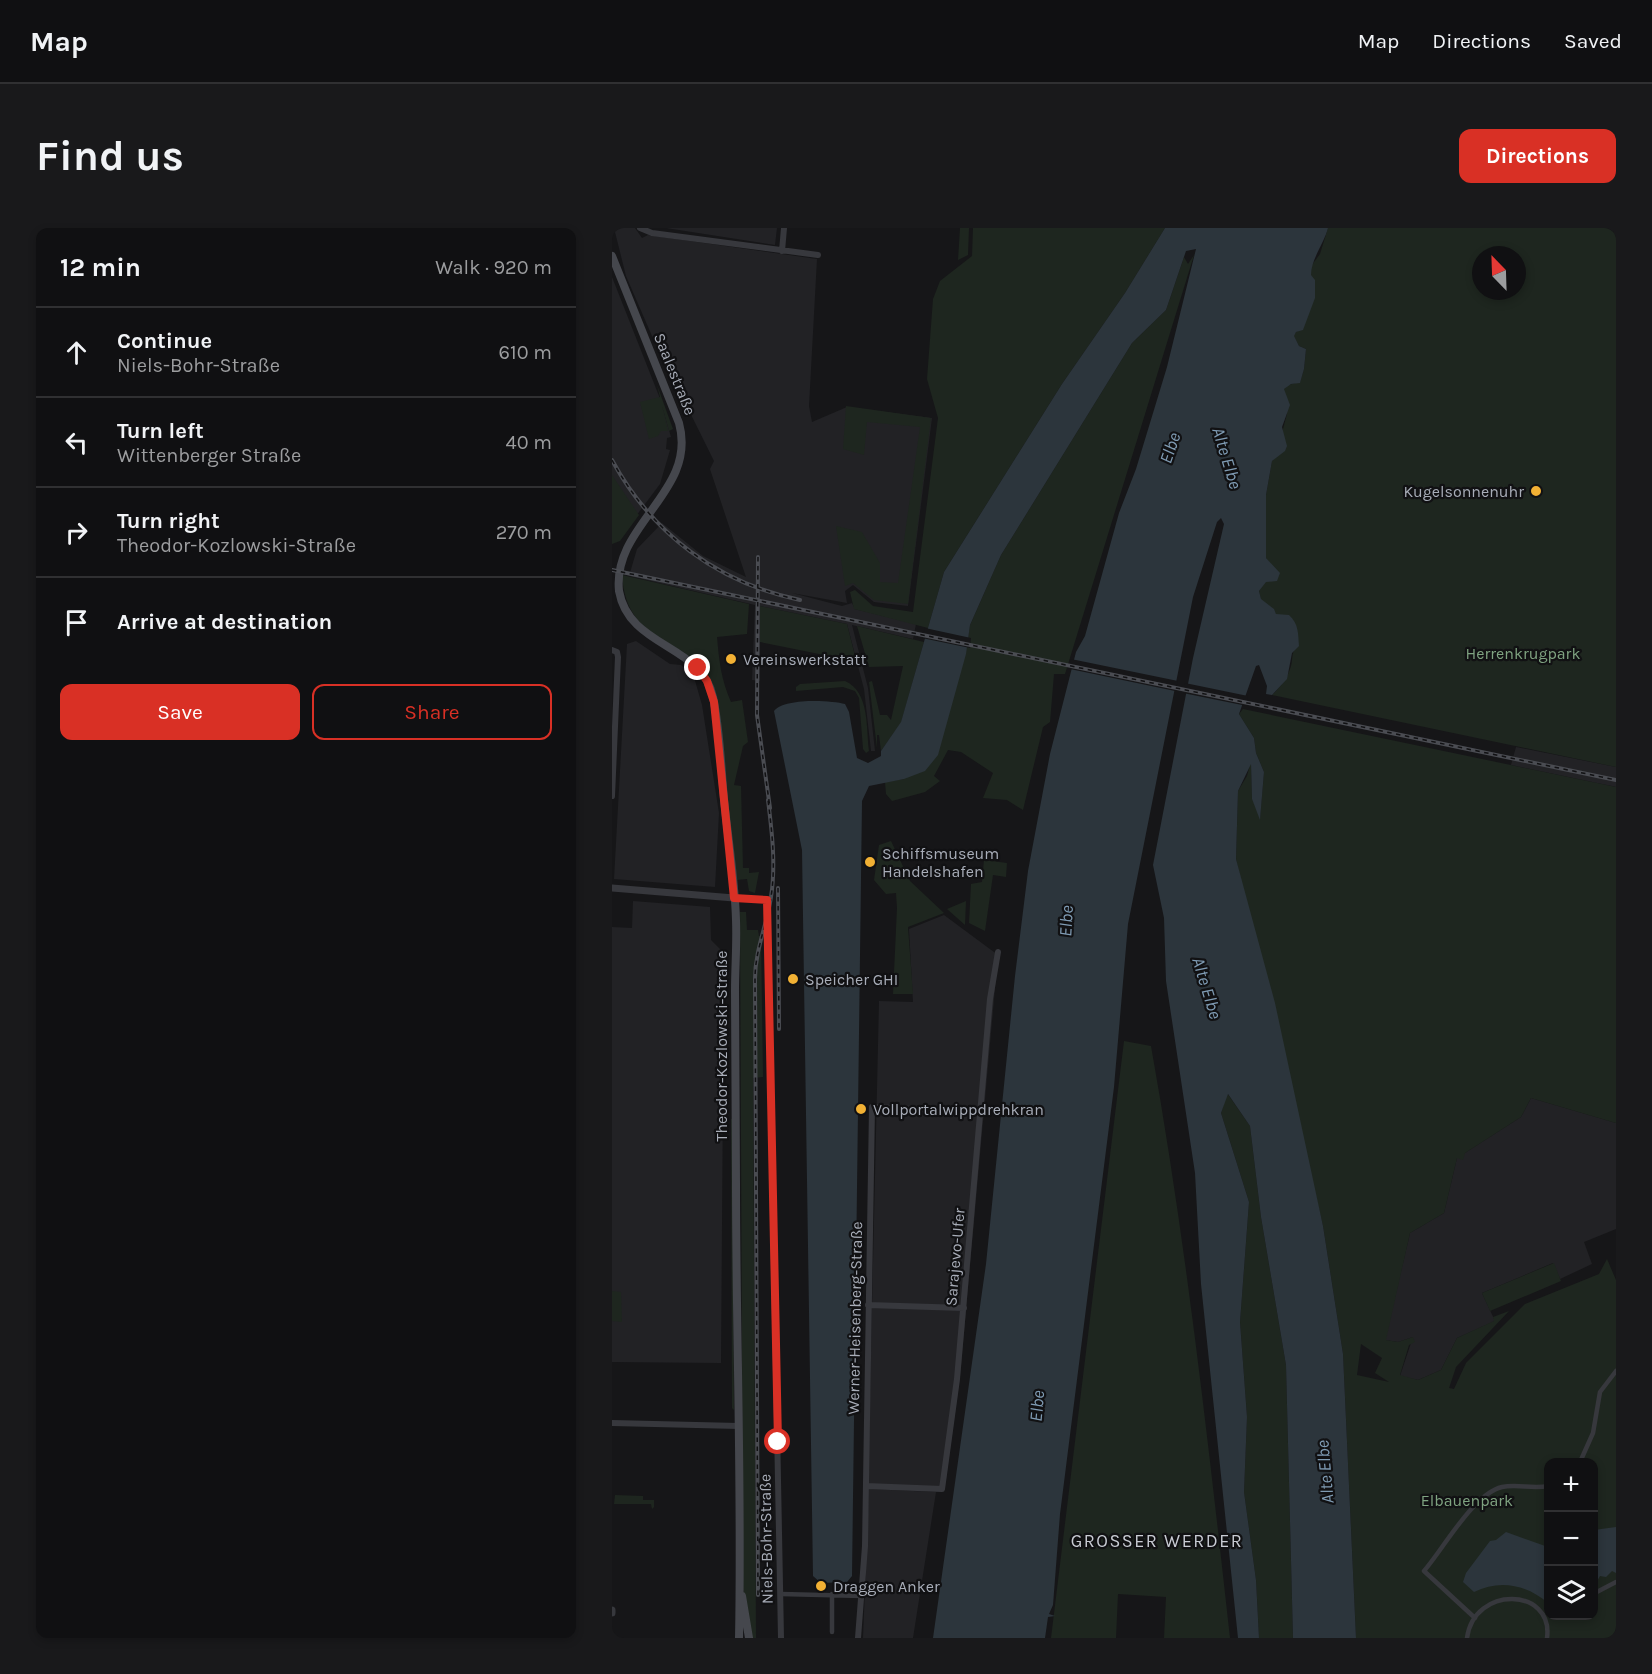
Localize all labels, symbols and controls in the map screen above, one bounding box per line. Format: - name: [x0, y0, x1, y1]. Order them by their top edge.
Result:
- text: Map: [30, 25, 88, 58]
- text: Map: [1358, 29, 1399, 53]
- text: Directions: [1432, 29, 1531, 53]
- text: Saved: [1564, 29, 1622, 53]
- button: Directions: [1459, 129, 1616, 183]
- text: Find us: [36, 131, 184, 181]
- north arrow: [1472, 246, 1526, 300]
- text: 12 min: [60, 252, 141, 283]
- text: Walk · 920 m: [435, 256, 552, 279]
- text: Continue: [117, 328, 212, 354]
- street label: Saalestraße: [650, 330, 700, 418]
- icon: ahead: [60, 336, 93, 369]
- text: 610 m: [499, 341, 552, 364]
- text: Niels-Bohr-Straße: [117, 354, 280, 377]
- text: Turn left: [117, 418, 204, 444]
- water label: Alte Elbe: [1207, 424, 1247, 492]
- icon: left: [60, 426, 93, 459]
- water label: Elbe: [1154, 430, 1186, 466]
- text: 40 m: [506, 431, 552, 454]
- text: Wittenberger Straße: [117, 444, 301, 467]
- place label: Kugelsonnenuhr: [1403, 482, 1524, 501]
- marker: Kugelsonnenuhr: [1529, 484, 1543, 498]
- text: Turn right: [117, 508, 220, 534]
- icon: right: [60, 516, 93, 549]
- text: 270 m: [496, 521, 552, 544]
- text: Theodor-Kozlowski-Straße: [117, 534, 356, 557]
- icon: arrive: [60, 606, 93, 639]
- text: Arrive at destination: [117, 609, 332, 635]
- park label: Herrenkrugpark: [1466, 644, 1580, 663]
- place label: Vereinswerkstatt: [743, 650, 866, 669]
- marker: Vereinswerkstatt: [724, 652, 738, 666]
- route end: [684, 654, 710, 680]
- button: Save: [60, 684, 300, 740]
- button: Share: [312, 684, 552, 740]
- place label: Schiffsmuseum Handelshafen: [882, 844, 999, 881]
- marker: Schiffsmuseum Handelshafen: [863, 855, 877, 869]
- water label: Elbe: [1054, 905, 1078, 937]
- street label: Theodor-Kozlowski-Straße: [712, 950, 731, 1142]
- water label: Alte Elbe: [1187, 954, 1227, 1022]
- place label: Speicher GHI: [805, 970, 898, 989]
- marker: Speicher GHI: [786, 972, 800, 986]
- place label: Vollportalwippdrehkran: [873, 1100, 1044, 1119]
- marker: Vollportalwippdrehkran: [854, 1102, 868, 1116]
- street label: Sarajevo-Ufer: [941, 1207, 969, 1307]
- street label: Werner-Heisenberg-Straße: [844, 1221, 866, 1415]
- water label: Elbe: [1025, 1389, 1049, 1423]
- route start: [764, 1428, 790, 1454]
- water label: Alte Elbe: [1311, 1439, 1339, 1505]
- map controls: [1544, 1458, 1598, 1620]
- button: +: [1544, 1458, 1598, 1512]
- street label: Niels-Bohr-Straße: [755, 1474, 777, 1604]
- park label: Elbauenpark: [1421, 1491, 1513, 1510]
- button: −: [1544, 1512, 1598, 1566]
- district label: GROSSER WERDER: [1071, 1530, 1243, 1552]
- button: layers: [1544, 1566, 1598, 1620]
- place label: Draggen Anker: [833, 1577, 940, 1596]
- marker: Draggen Anker: [814, 1579, 828, 1593]

